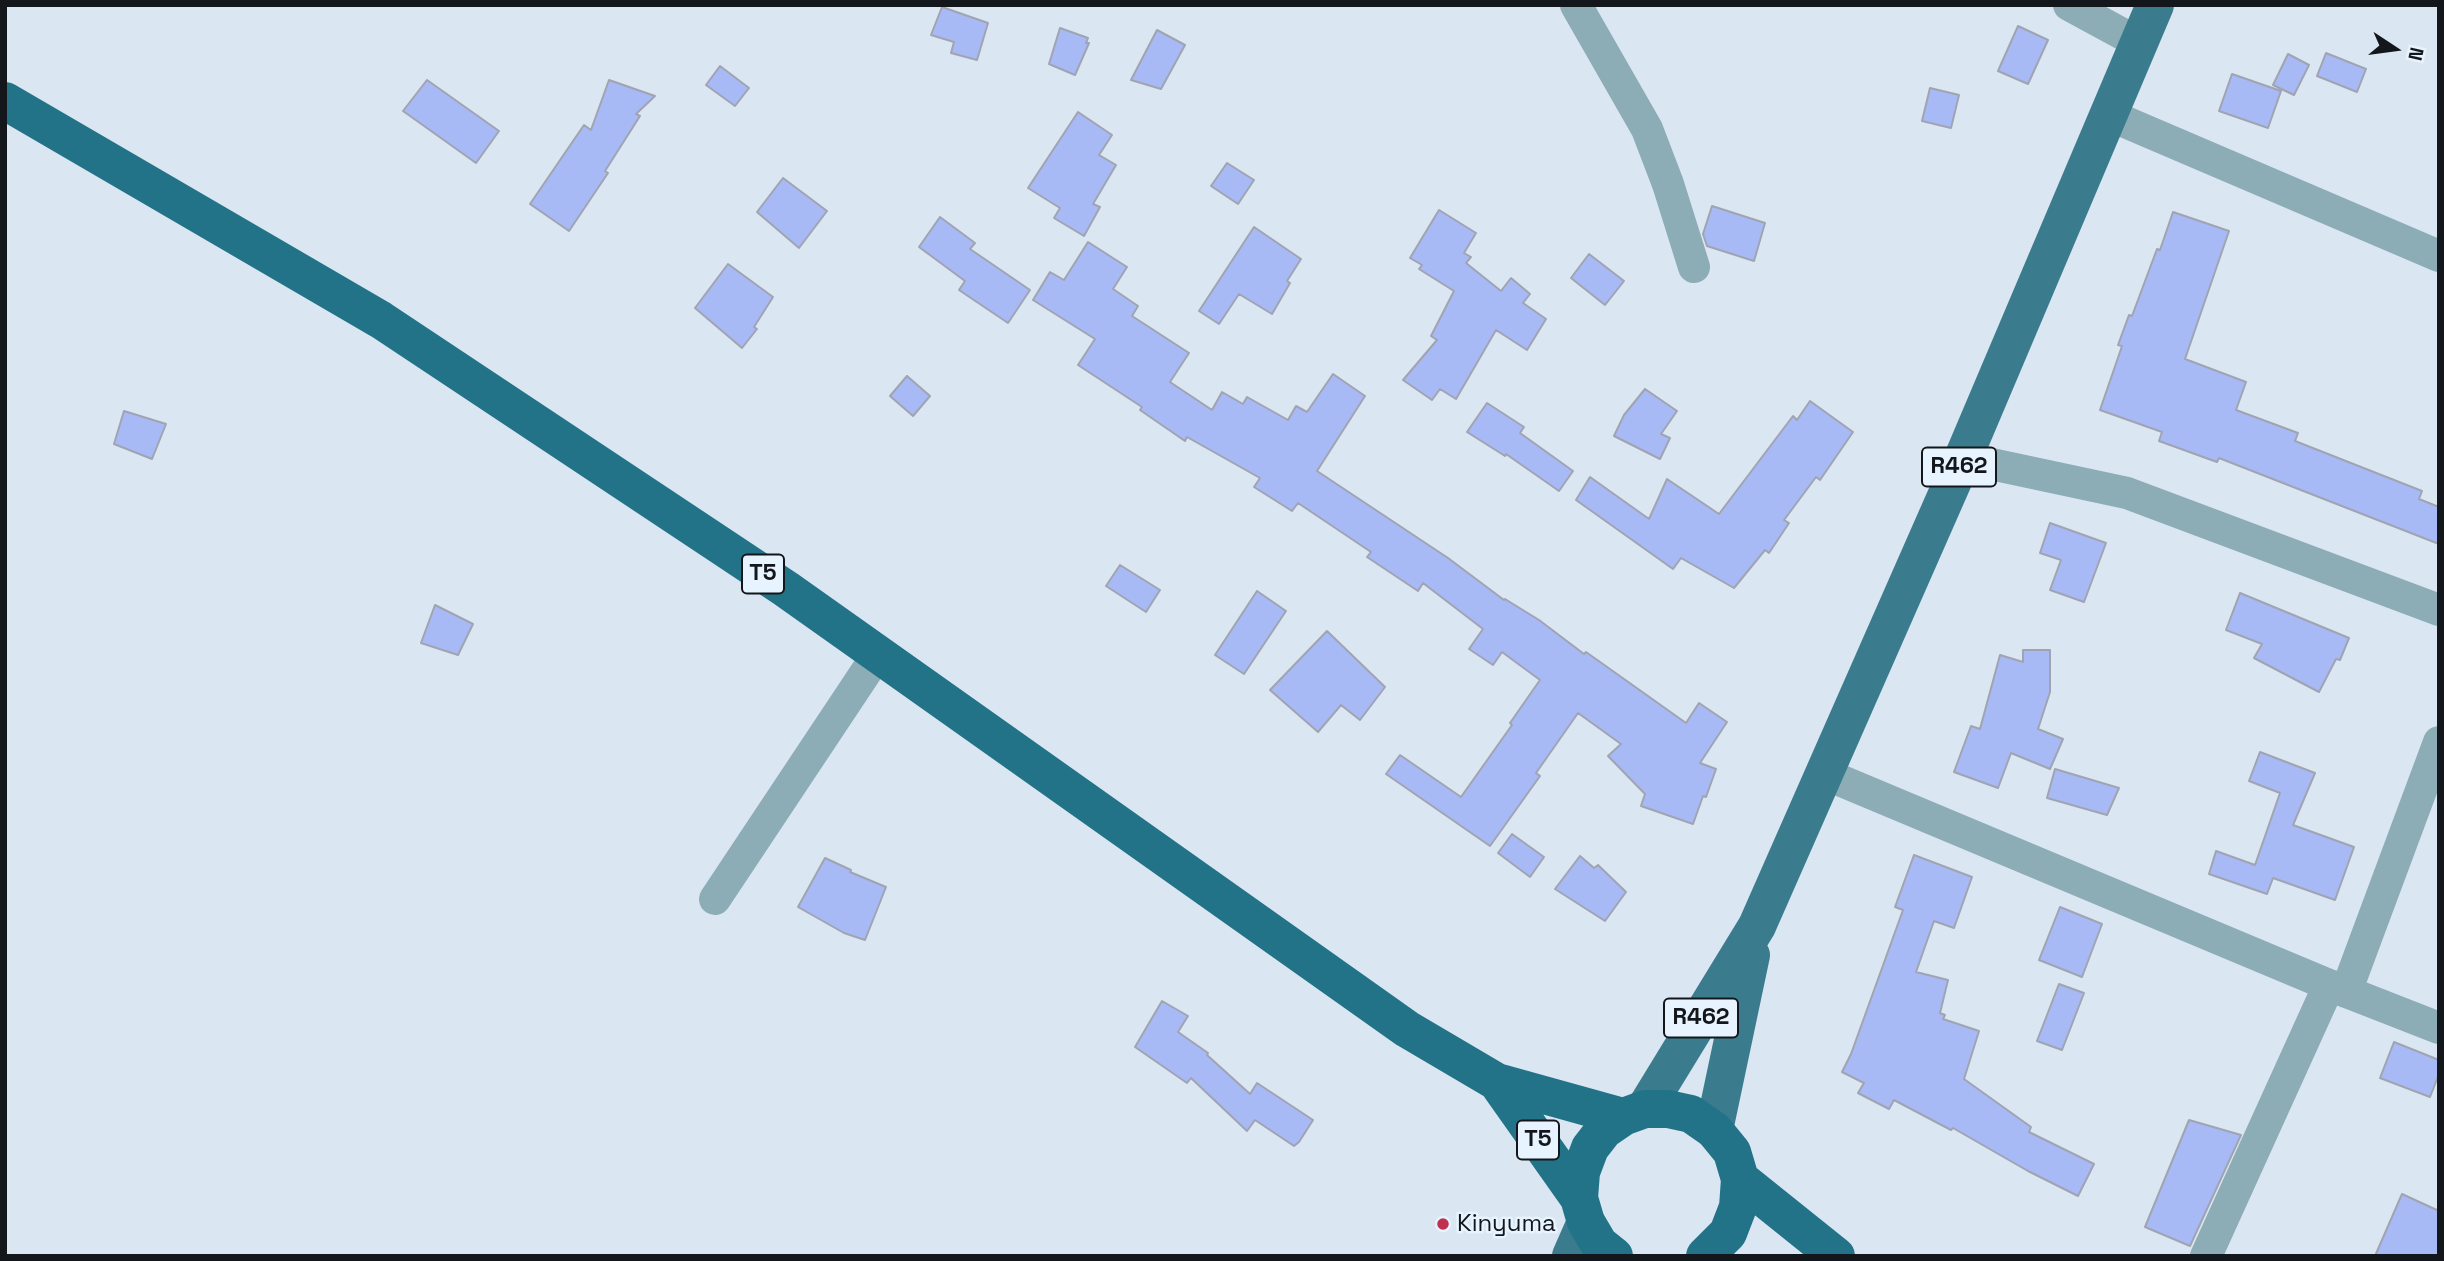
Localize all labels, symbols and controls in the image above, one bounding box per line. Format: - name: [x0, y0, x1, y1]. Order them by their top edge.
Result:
- north arrow: [2360, 14, 2430, 84]
- text: N: [2402, 45, 2430, 63]
- road number: R462: [1922, 447, 1996, 486]
- road number: T5: [742, 554, 784, 594]
- road number: R462: [1664, 998, 1738, 1037]
- road number: T5: [1517, 1120, 1559, 1160]
- place label: Kinyuma: [1457, 1210, 1556, 1238]
- marker: Kinyuma: [1435, 1216, 1451, 1232]

